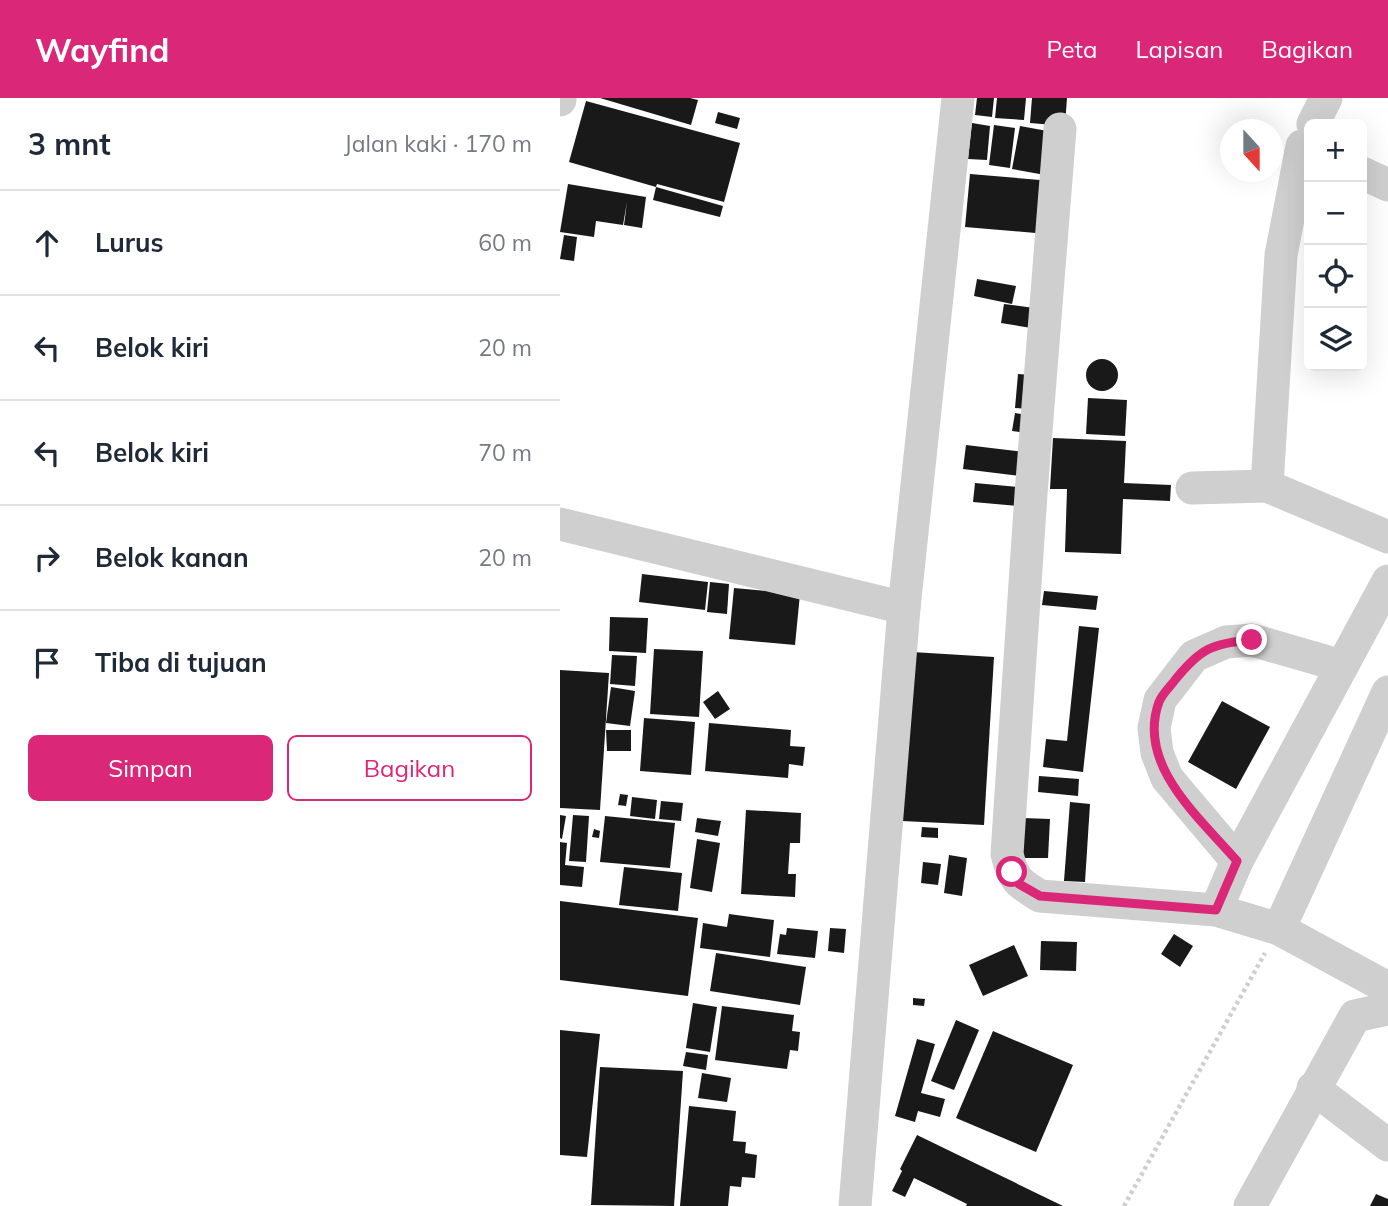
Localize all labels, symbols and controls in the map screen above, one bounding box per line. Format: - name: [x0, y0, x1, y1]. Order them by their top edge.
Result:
- text: Wayfind: [35, 29, 170, 70]
- text: Peta: [1046, 34, 1097, 64]
- text: Lapisan: [1135, 34, 1223, 64]
- text: Bagikan: [1261, 34, 1353, 64]
- north arrow: [1220, 119, 1283, 182]
- map controls: [1304, 119, 1367, 371]
- button: +: [1304, 119, 1367, 182]
- text: 3 mnt: [28, 125, 111, 163]
- text: Jalan kaki · 170 m: [344, 129, 532, 158]
- button: −: [1304, 182, 1367, 245]
- icon: ahead: [28, 224, 66, 262]
- text: Lurus: [95, 226, 164, 259]
- text: 60 m: [478, 228, 532, 257]
- button: locate: [1304, 245, 1367, 308]
- button: layers: [1304, 308, 1367, 371]
- icon: left: [28, 329, 66, 367]
- text: Belok kiri: [95, 331, 209, 364]
- text: 20 m: [478, 333, 532, 362]
- icon: left: [28, 434, 66, 472]
- text: Belok kiri: [95, 436, 209, 469]
- text: 70 m: [478, 438, 532, 467]
- icon: right: [28, 539, 66, 577]
- text: Belok kanan: [95, 541, 249, 574]
- text: 20 m: [478, 543, 532, 572]
- route end: [1236, 624, 1267, 655]
- icon: arrive: [28, 644, 66, 682]
- text: Tiba di tujuan: [95, 646, 267, 679]
- button: Simpan: [28, 735, 273, 801]
- button: Bagikan: [287, 735, 532, 801]
- route start: [996, 856, 1027, 887]

